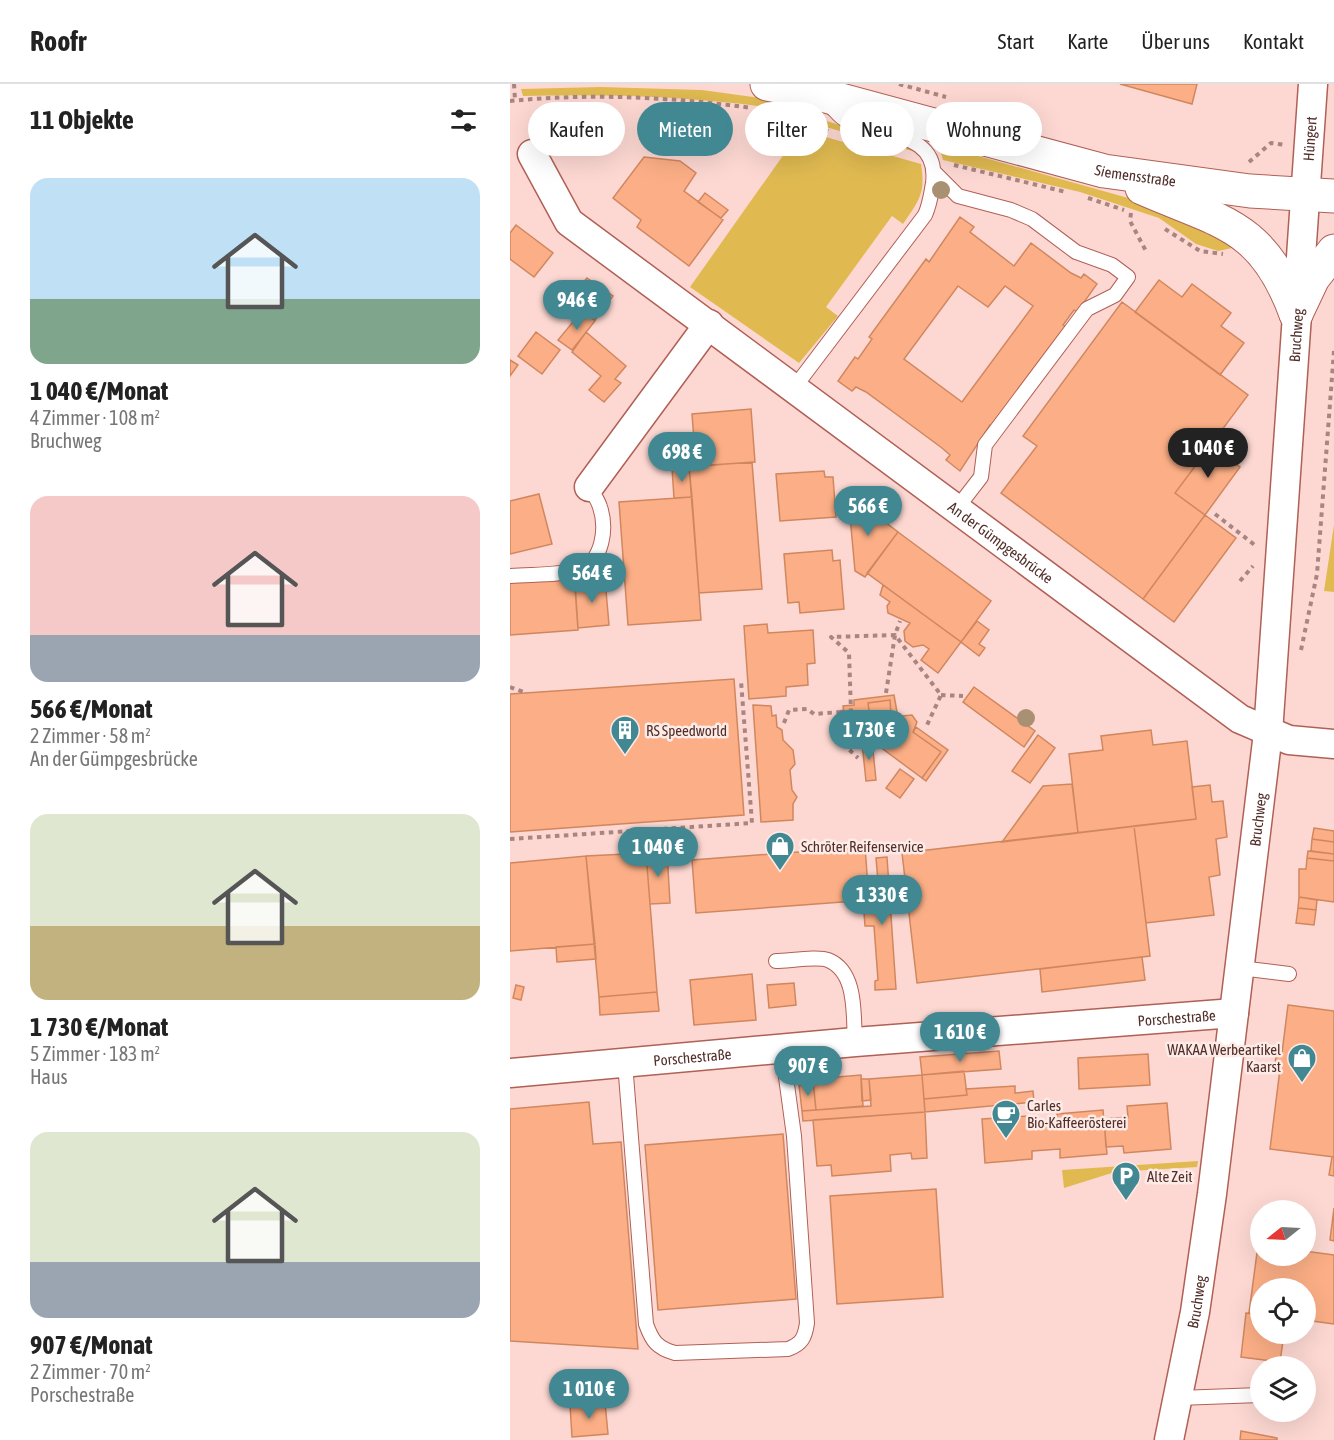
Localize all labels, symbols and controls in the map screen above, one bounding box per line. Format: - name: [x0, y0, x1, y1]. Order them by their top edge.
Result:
- text: Roofr: [30, 25, 86, 57]
- text: Start: [998, 29, 1034, 53]
- text: Karte: [1067, 29, 1108, 53]
- text: Über uns: [1141, 29, 1210, 53]
- text: Kontakt: [1243, 29, 1304, 53]
- chip: Kaufen: [528, 102, 625, 156]
- chip: Mieten: [637, 102, 733, 156]
- chip: Filter: [745, 102, 828, 156]
- chip: Neu: [840, 102, 914, 156]
- chip: Wohnung: [926, 102, 1042, 156]
- icon: filters: [447, 104, 480, 137]
- text: 11 Objekte: [30, 105, 134, 135]
- street label: Hüngert: [1299, 116, 1319, 162]
- street label: Siemensstraße: [1093, 160, 1177, 189]
- icon: home: [201, 217, 309, 325]
- pin: 946 €: [535, 280, 619, 331]
- text: 946 €: [557, 288, 597, 311]
- street label: Bruchweg: [1285, 307, 1306, 363]
- text: 1 040 €/Monat: [30, 376, 168, 406]
- text: 4 Zimmer · 108 m²: [30, 406, 160, 429]
- pin: 1 040 €: [1153, 428, 1263, 479]
- text: Bruchweg: [30, 429, 102, 452]
- pin: 698 €: [640, 432, 724, 483]
- text: 1 040 €: [1182, 436, 1234, 459]
- text: 698 €: [662, 440, 702, 463]
- pin: 566 €: [826, 486, 910, 537]
- text: 566 €: [848, 494, 888, 517]
- street label: An der Gümpgesbrücke: [945, 498, 1057, 586]
- icon: home: [201, 535, 309, 643]
- pin: 564 €: [550, 553, 634, 604]
- text: 564 €: [572, 561, 612, 584]
- text: 566 €/Monat: [30, 694, 153, 724]
- pin: 1 730 €: [814, 710, 924, 761]
- building icon: RS Speedworld: [609, 714, 641, 756]
- text: 1 730 €: [843, 718, 895, 741]
- place label: RS Speedworld: [646, 722, 727, 739]
- text: 2 Zimmer · 58 m²: [30, 724, 151, 747]
- text: An der Gümpgesbrücke: [30, 747, 198, 770]
- street label: Bruchweg: [1246, 791, 1269, 847]
- pin: 1 040 €: [603, 827, 713, 878]
- shop icon: Schröter Reifenservice: [764, 830, 796, 872]
- text: 1 040 €: [632, 835, 684, 858]
- place label: Schröter Reifenservice: [801, 838, 924, 855]
- icon: home: [201, 853, 309, 961]
- pin: 1 330 €: [827, 875, 937, 926]
- text: 1 330 €: [856, 883, 908, 906]
- street label: Porschestraße: [1137, 1006, 1217, 1029]
- text: 1 730 €/Monat: [30, 1012, 168, 1042]
- pin: 1 610 €: [905, 1012, 1015, 1063]
- text: 1 610 €: [934, 1020, 986, 1043]
- place label: WAKAA Werbeartikel Kaarst: [1167, 1041, 1281, 1075]
- text: 5 Zimmer · 183 m²: [30, 1042, 160, 1065]
- shop icon: WAKAA Werbeartikel Kaarst: [1286, 1042, 1318, 1084]
- street label: Porschestraße: [653, 1045, 732, 1069]
- pin: 907 €: [766, 1046, 850, 1097]
- text: 907 €: [788, 1054, 828, 1077]
- text: Haus: [30, 1065, 68, 1088]
- place label: Carles Bio-Kaffeerösterei: [1027, 1097, 1127, 1131]
- cafe icon: Carles Bio-Kaffeerösterei: [990, 1098, 1022, 1140]
- parking icon: Alte Zeit: [1110, 1160, 1142, 1202]
- place label: Alte Zeit: [1147, 1168, 1193, 1185]
- icon: home: [201, 1171, 309, 1279]
- north arrow: [1250, 1200, 1316, 1266]
- map controls: [1250, 1200, 1316, 1422]
- street label: Bruchweg: [1183, 1273, 1209, 1330]
- button: locate: [1250, 1278, 1316, 1344]
- text: 907 €/Monat: [30, 1330, 153, 1360]
- button: layers: [1250, 1356, 1316, 1422]
- text: 2 Zimmer · 70 m²: [30, 1360, 151, 1383]
- pin: 1 010 €: [534, 1369, 644, 1420]
- text: 1 010 €: [563, 1377, 615, 1400]
- text: Porschestraße: [30, 1383, 134, 1406]

